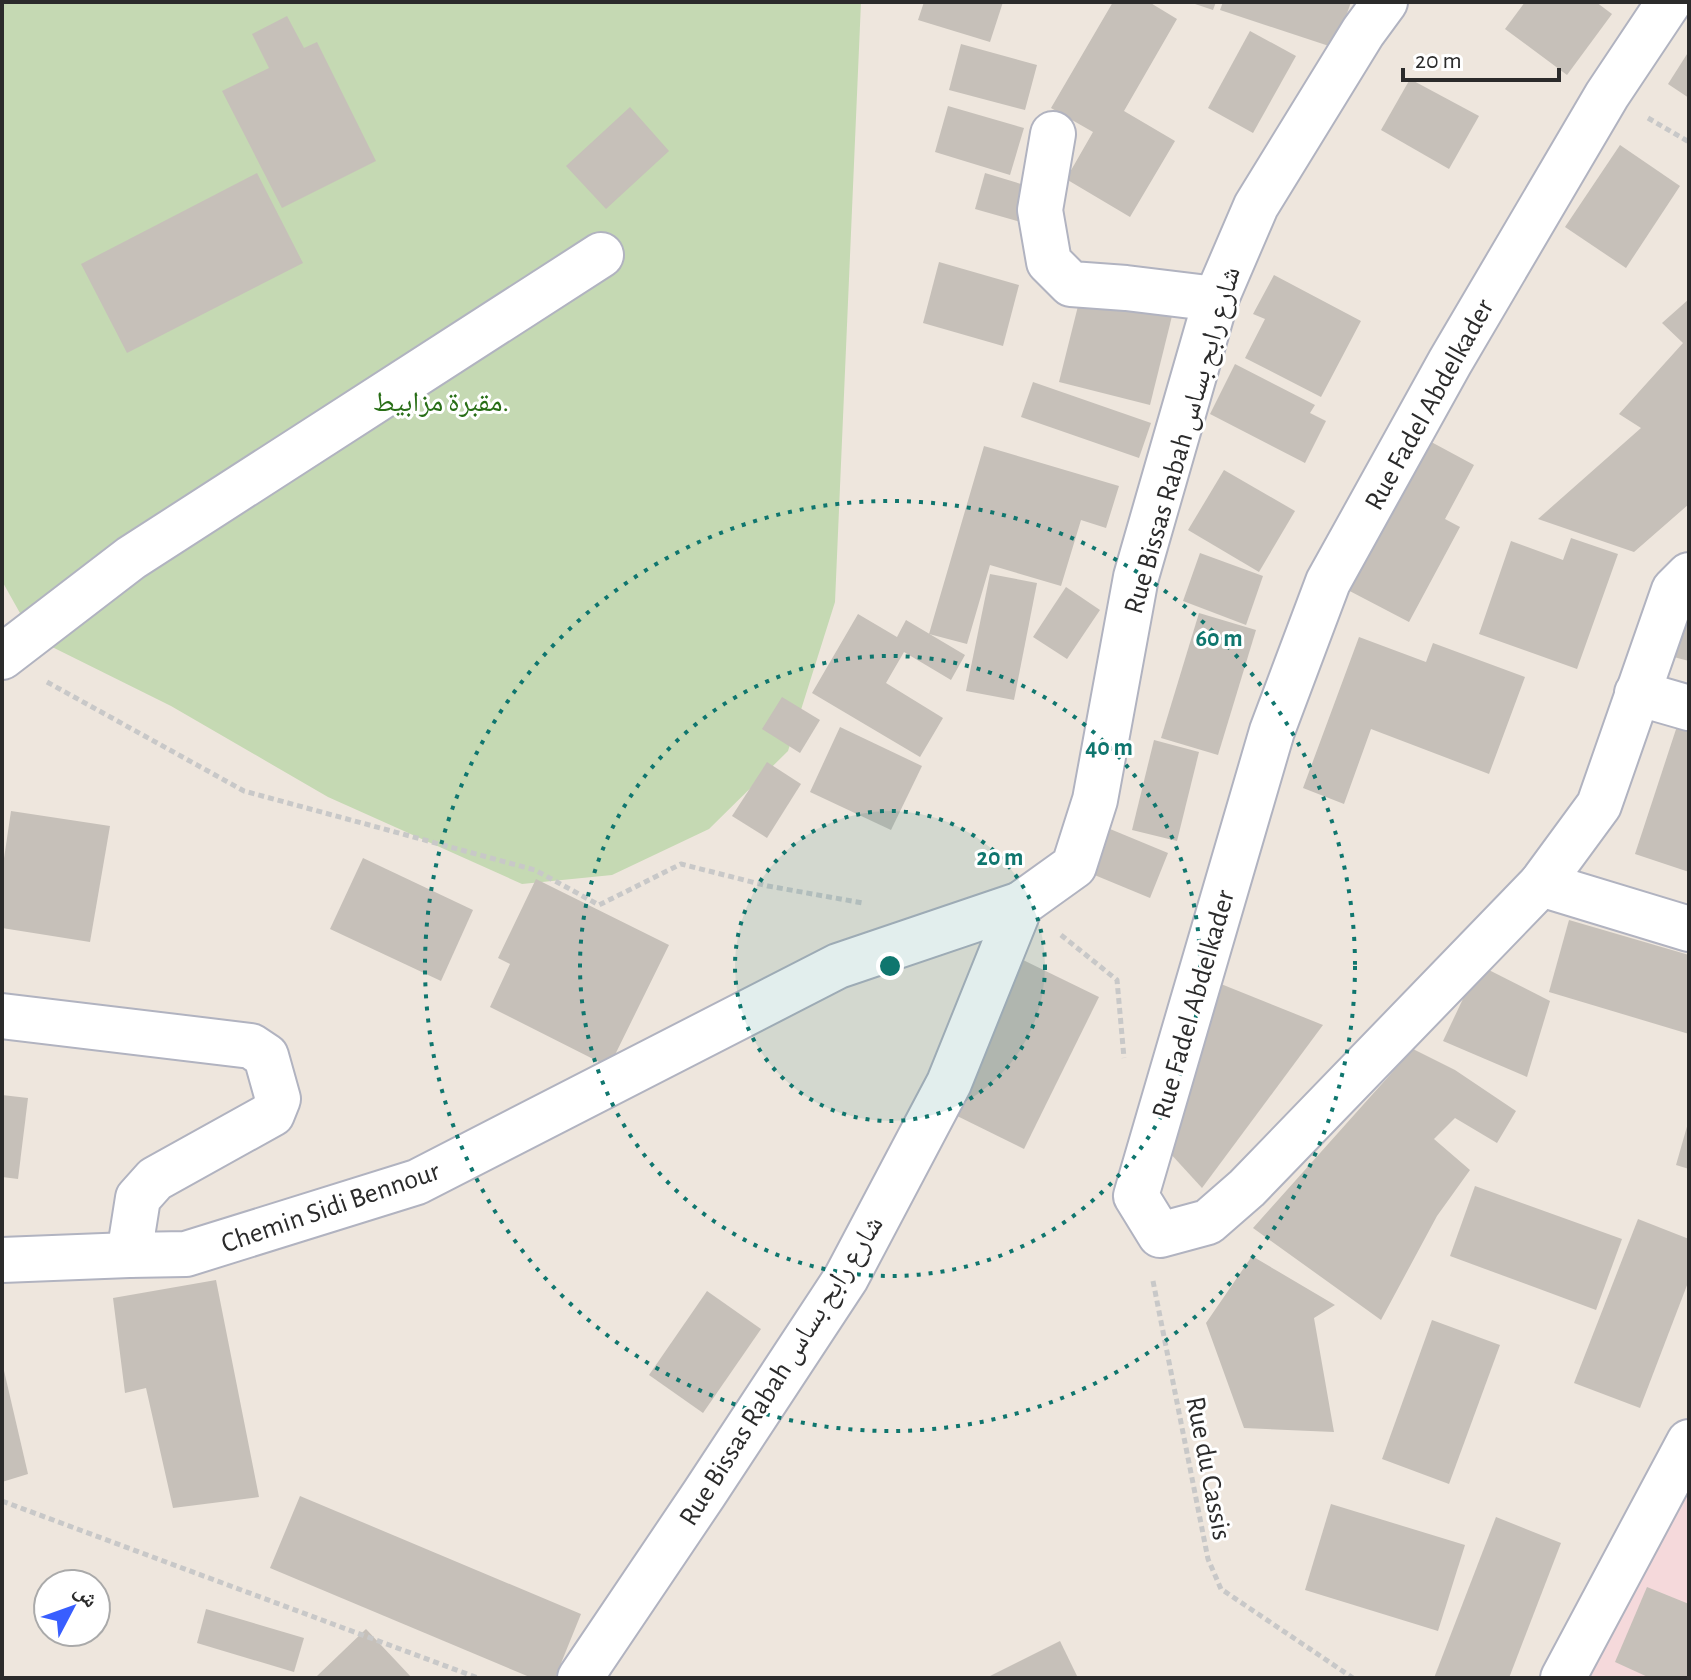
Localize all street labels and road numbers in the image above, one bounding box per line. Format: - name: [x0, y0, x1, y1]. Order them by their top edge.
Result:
- street label: Rue Bissas Rabah شارع رابح بساس: [1120, 264, 1248, 618]
- street label: Rue Fadel Abdelkader: [1360, 295, 1499, 515]
- street label: Rue Fadel Abdelkader: [1148, 887, 1240, 1122]
- street label: Chemin Sidi Bennour: [218, 1157, 444, 1258]
- street label: Rue Bissas Rabah شارع رابح بساس: [675, 1211, 891, 1532]
- street label: Rue du Cassis: [1180, 1394, 1236, 1542]

